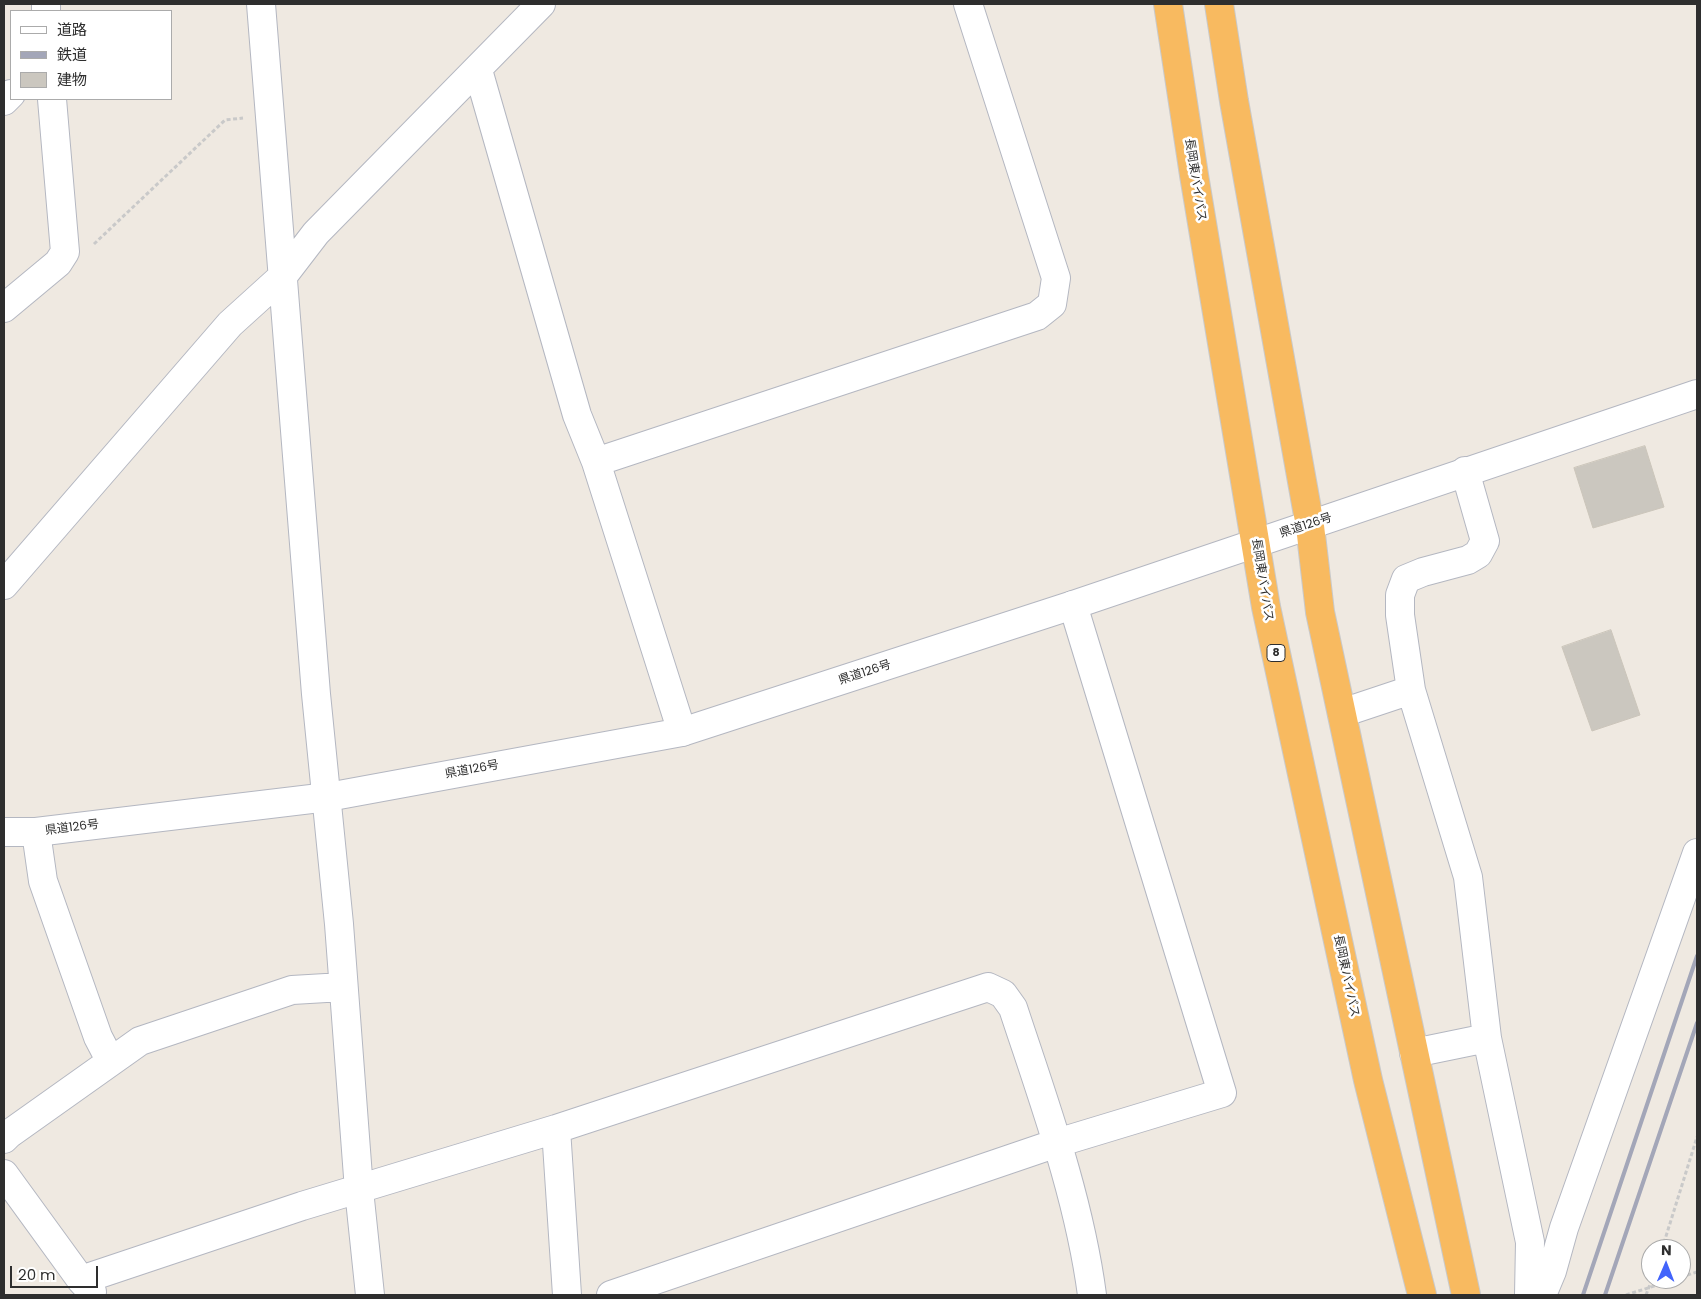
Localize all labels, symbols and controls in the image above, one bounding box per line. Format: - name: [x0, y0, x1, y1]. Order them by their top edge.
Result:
- legend: [10, 10, 172, 100]
- text: 道路: [57, 19, 87, 40]
- text: 鉄道: [57, 44, 87, 65]
- text: 建物: [57, 69, 87, 90]
- street label: 長岡東バイパス: [1181, 137, 1209, 223]
- street label: 県道126号: [1278, 511, 1334, 541]
- street label: 長岡東バイパス: [1248, 537, 1276, 623]
- road number: 8: [1267, 644, 1285, 661]
- street label: 県道126号: [837, 658, 893, 688]
- street label: 県道126号: [444, 758, 500, 782]
- street label: 県道126号: [44, 818, 100, 838]
- street label: 長岡東バイパス: [1330, 933, 1362, 1019]
- north arrow: [1641, 1239, 1691, 1289]
- text: N: [1661, 1240, 1672, 1260]
- scale bar: [12, 1256, 100, 1288]
- text: 20 m: [18, 1264, 56, 1285]

